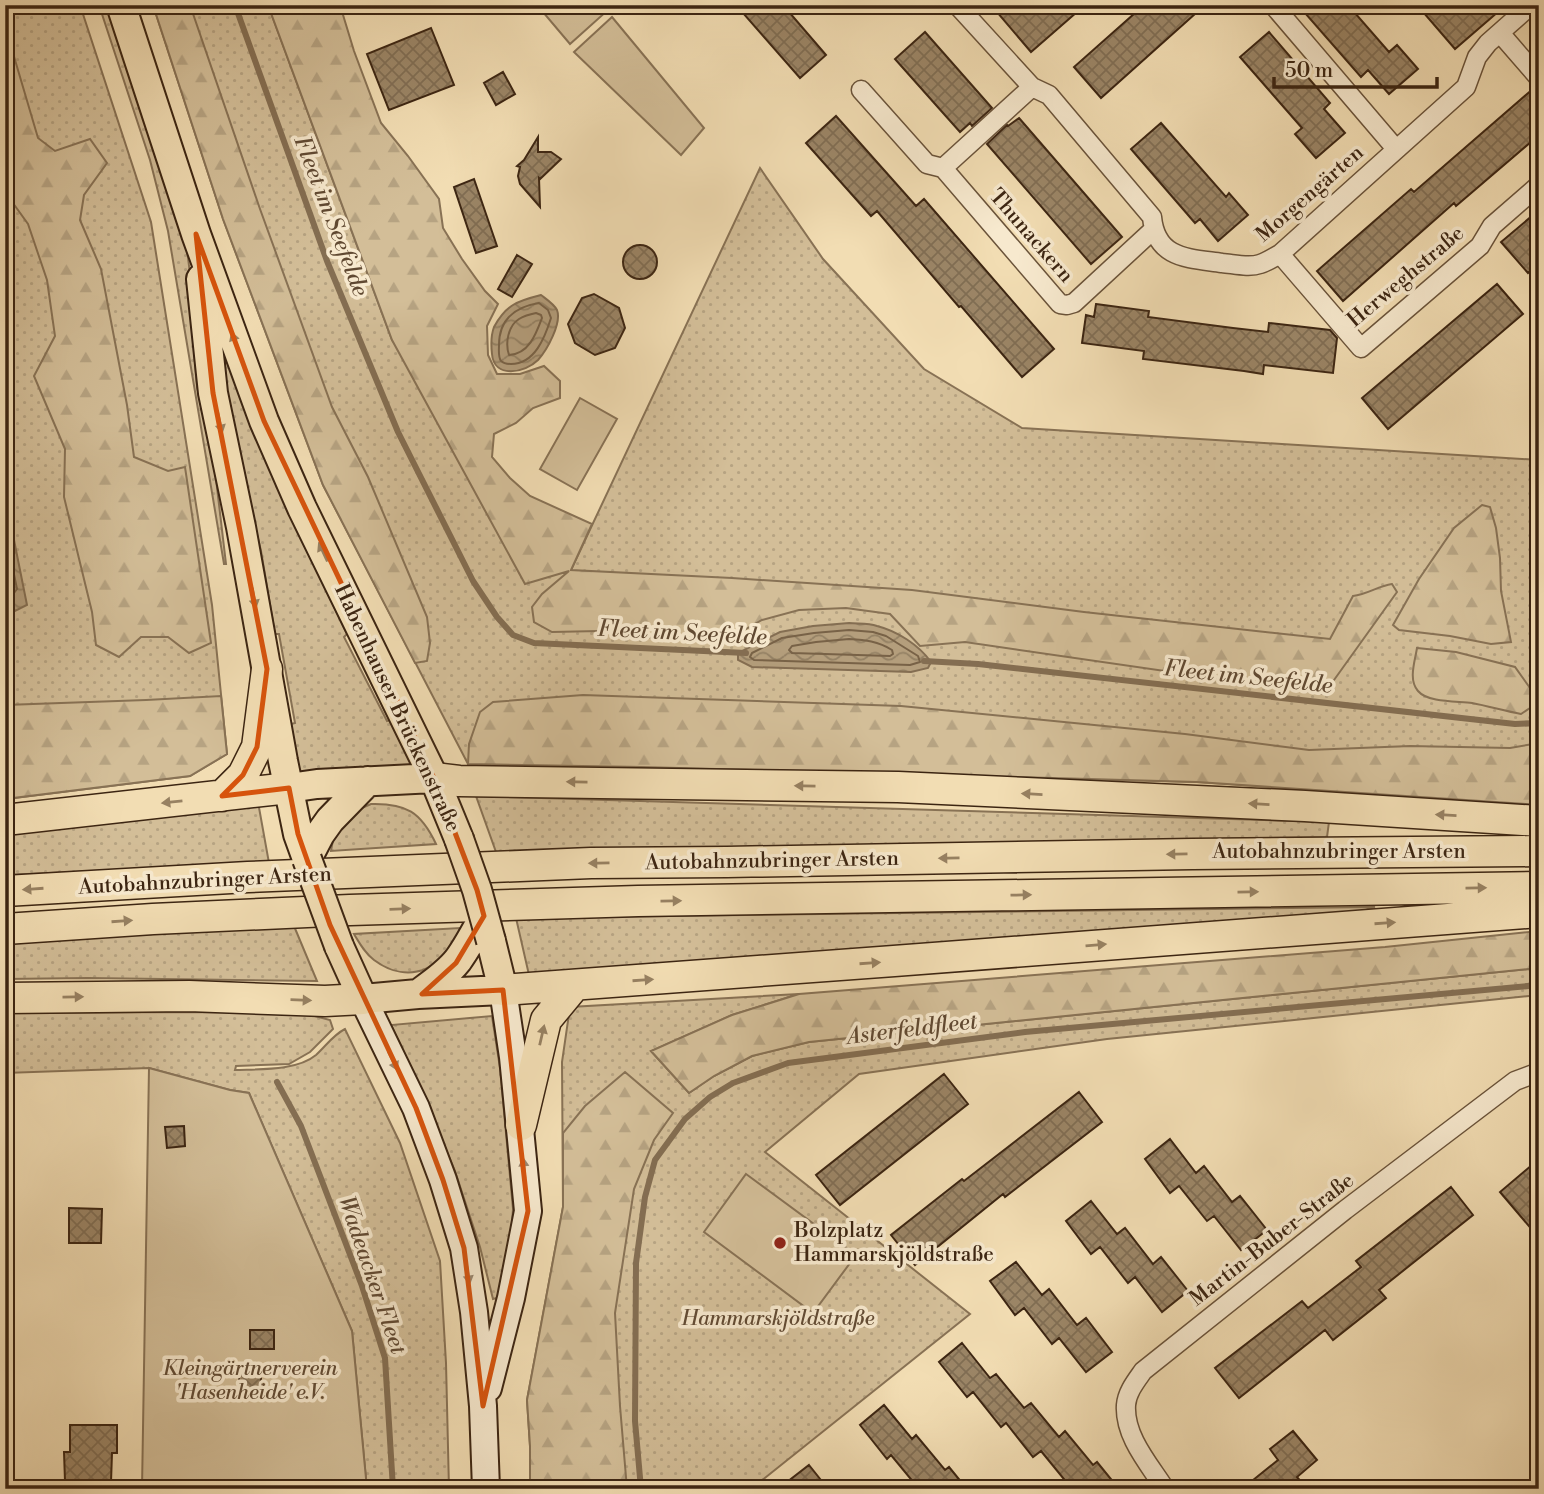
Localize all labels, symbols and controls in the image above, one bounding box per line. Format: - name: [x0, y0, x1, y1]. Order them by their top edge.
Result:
- scale bar: [1274, 46, 1437, 90]
- text: 50 m: [1285, 58, 1333, 84]
- water label: Fleet im Seefelde: [288, 132, 375, 300]
- street label: Morgengärten: [1251, 140, 1370, 248]
- street label: Thunackern: [983, 184, 1079, 289]
- street label: Herweghstraße: [1342, 221, 1470, 333]
- one-way arrow: [230, 332, 241, 353]
- one-way arrow: [214, 412, 225, 434]
- one-way arrow: [317, 542, 329, 562]
- street label: Habenhauser Brückenstraße: [328, 580, 466, 836]
- one-way arrow: [249, 587, 260, 609]
- water label: Fleet im Seefelde: [597, 615, 768, 651]
- water label: Fleet im Seefelde: [1162, 654, 1334, 700]
- one-way arrow: [566, 776, 588, 787]
- one-way arrow: [793, 780, 815, 791]
- one-way arrow: [1021, 788, 1043, 799]
- one-way arrow: [161, 796, 183, 807]
- one-way arrow: [1248, 799, 1270, 810]
- one-way arrow: [1435, 809, 1457, 820]
- street label: Autobahnzubringer Arsten: [1211, 839, 1466, 865]
- street label: Autobahnzubringer Arsten: [644, 846, 900, 876]
- one-way arrow: [1165, 848, 1187, 860]
- one-way arrow: [938, 852, 960, 864]
- one-way arrow: [588, 857, 610, 869]
- street label: Autobahnzubringer Arsten: [77, 861, 333, 901]
- one-way arrow: [1465, 882, 1487, 894]
- one-way arrow: [22, 884, 44, 895]
- one-way arrow: [1238, 886, 1260, 898]
- one-way arrow: [1010, 889, 1032, 901]
- one-way arrow: [660, 895, 682, 906]
- one-way arrow: [389, 903, 411, 914]
- one-way arrow: [111, 915, 133, 926]
- one-way arrow: [1375, 917, 1397, 928]
- one-way arrow: [1086, 939, 1108, 950]
- one-way arrow: [859, 957, 881, 968]
- one-way arrow: [632, 974, 654, 985]
- one-way arrow: [63, 991, 85, 1003]
- one-way arrow: [290, 994, 312, 1005]
- water label: Asterfeldfleet: [842, 1007, 979, 1051]
- one-way arrow: [537, 1024, 548, 1046]
- one-way arrow: [387, 1051, 398, 1071]
- one-way arrow: [519, 1157, 530, 1179]
- street label: Martin-Buber-Straße: [1185, 1168, 1359, 1312]
- water label: Wadeacker Fleet: [332, 1192, 412, 1358]
- place label: Bolzplatz Hammarskjöldstraße: [793, 1218, 994, 1268]
- marker: Bolzplatz Hammarskjöldstraße: [772, 1235, 788, 1251]
- one-way arrow: [463, 1264, 474, 1286]
- park label: Hammarskjöldstraße: [680, 1306, 875, 1332]
- park label: Kleingärtnerverein 'Hasenheide' e.V.: [162, 1356, 338, 1406]

